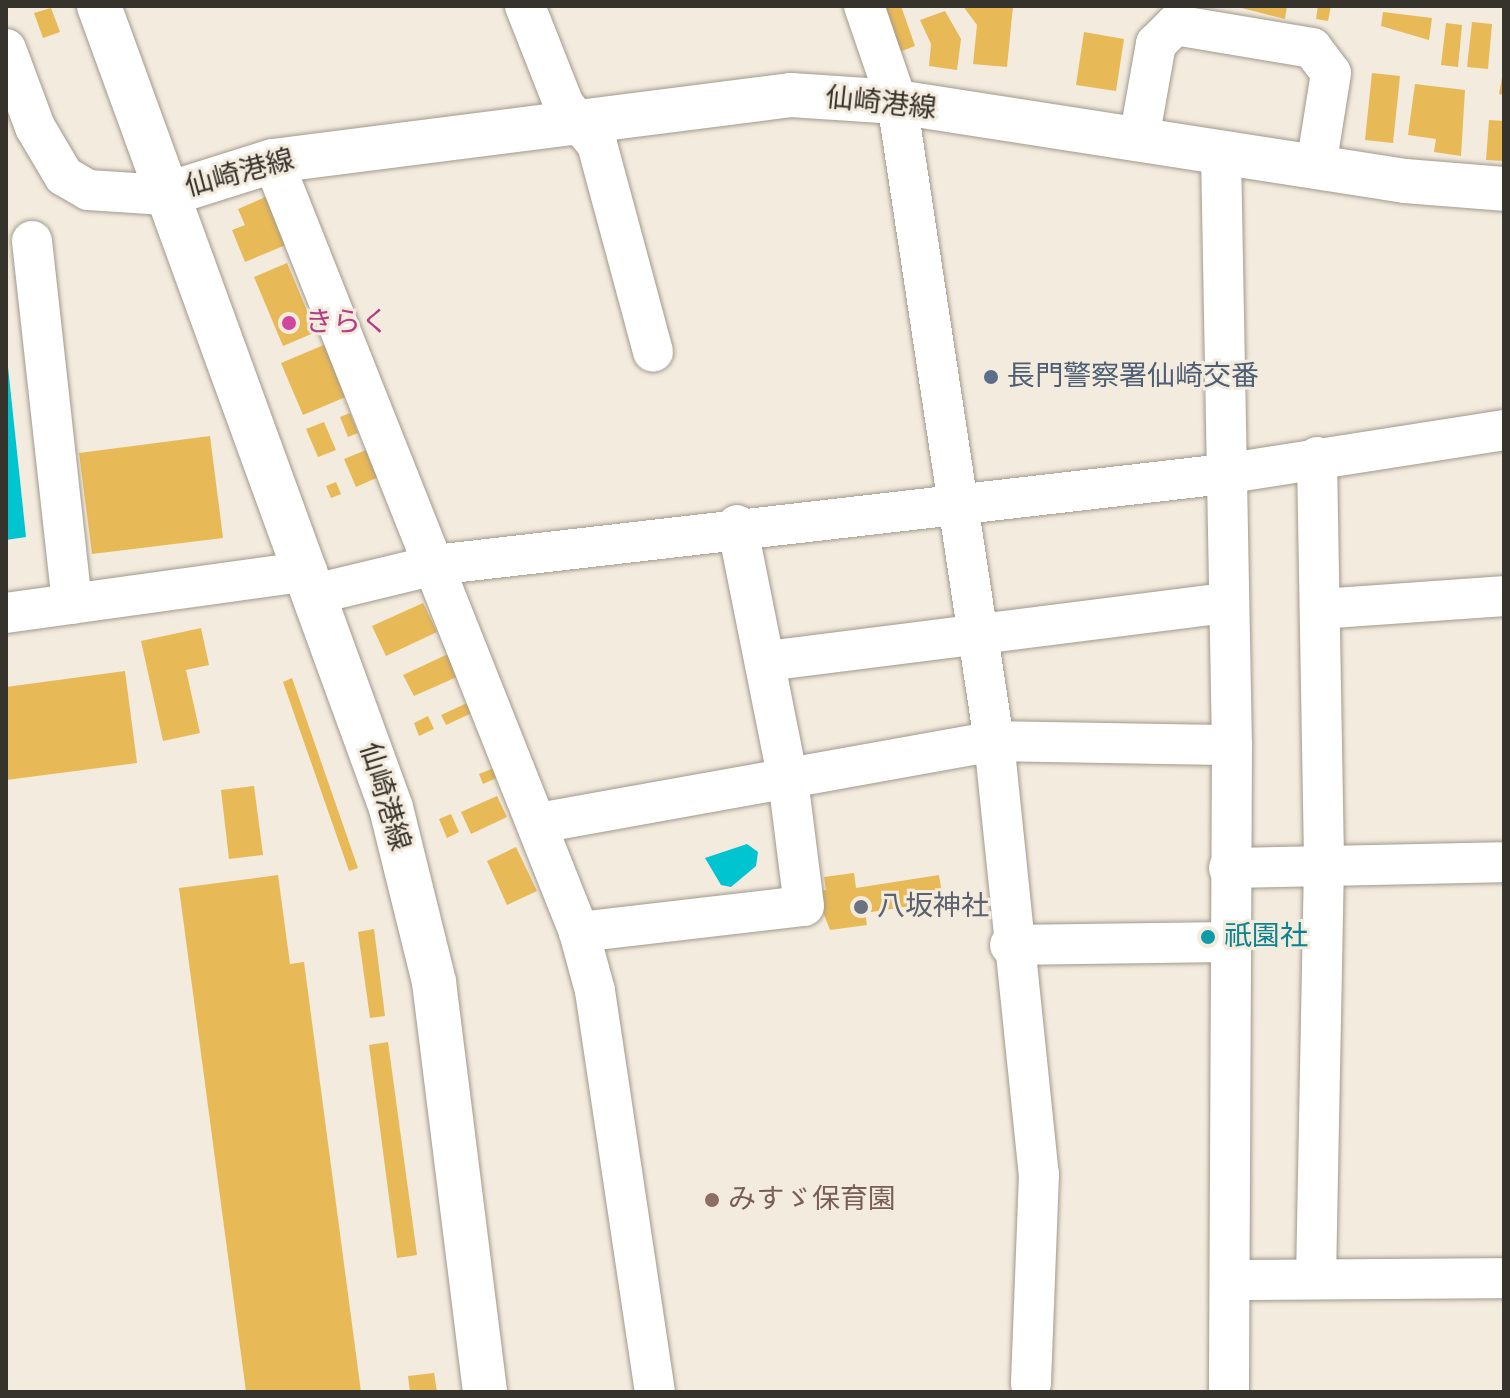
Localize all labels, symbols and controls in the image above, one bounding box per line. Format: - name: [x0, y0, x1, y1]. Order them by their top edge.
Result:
- street label: 仙崎港線: [824, 81, 938, 127]
- street label: 仙崎港線: [182, 143, 298, 205]
- place label: きらく: [305, 306, 389, 340]
- marker: きらく: [280, 314, 298, 332]
- place label: 長門警察署仙崎交番: [1007, 360, 1259, 394]
- marker: 長門警察署仙崎交番: [982, 368, 1000, 386]
- street label: 仙崎港線: [352, 739, 416, 855]
- place label: 八坂神社: [877, 890, 989, 924]
- marker: 八坂神社: [852, 898, 870, 916]
- place label: 祇園社: [1224, 920, 1308, 954]
- marker: 祇園社: [1199, 928, 1217, 946]
- place label: みすゞ保育園: [728, 1183, 896, 1217]
- marker: みすゞ保育園: [703, 1191, 721, 1209]

